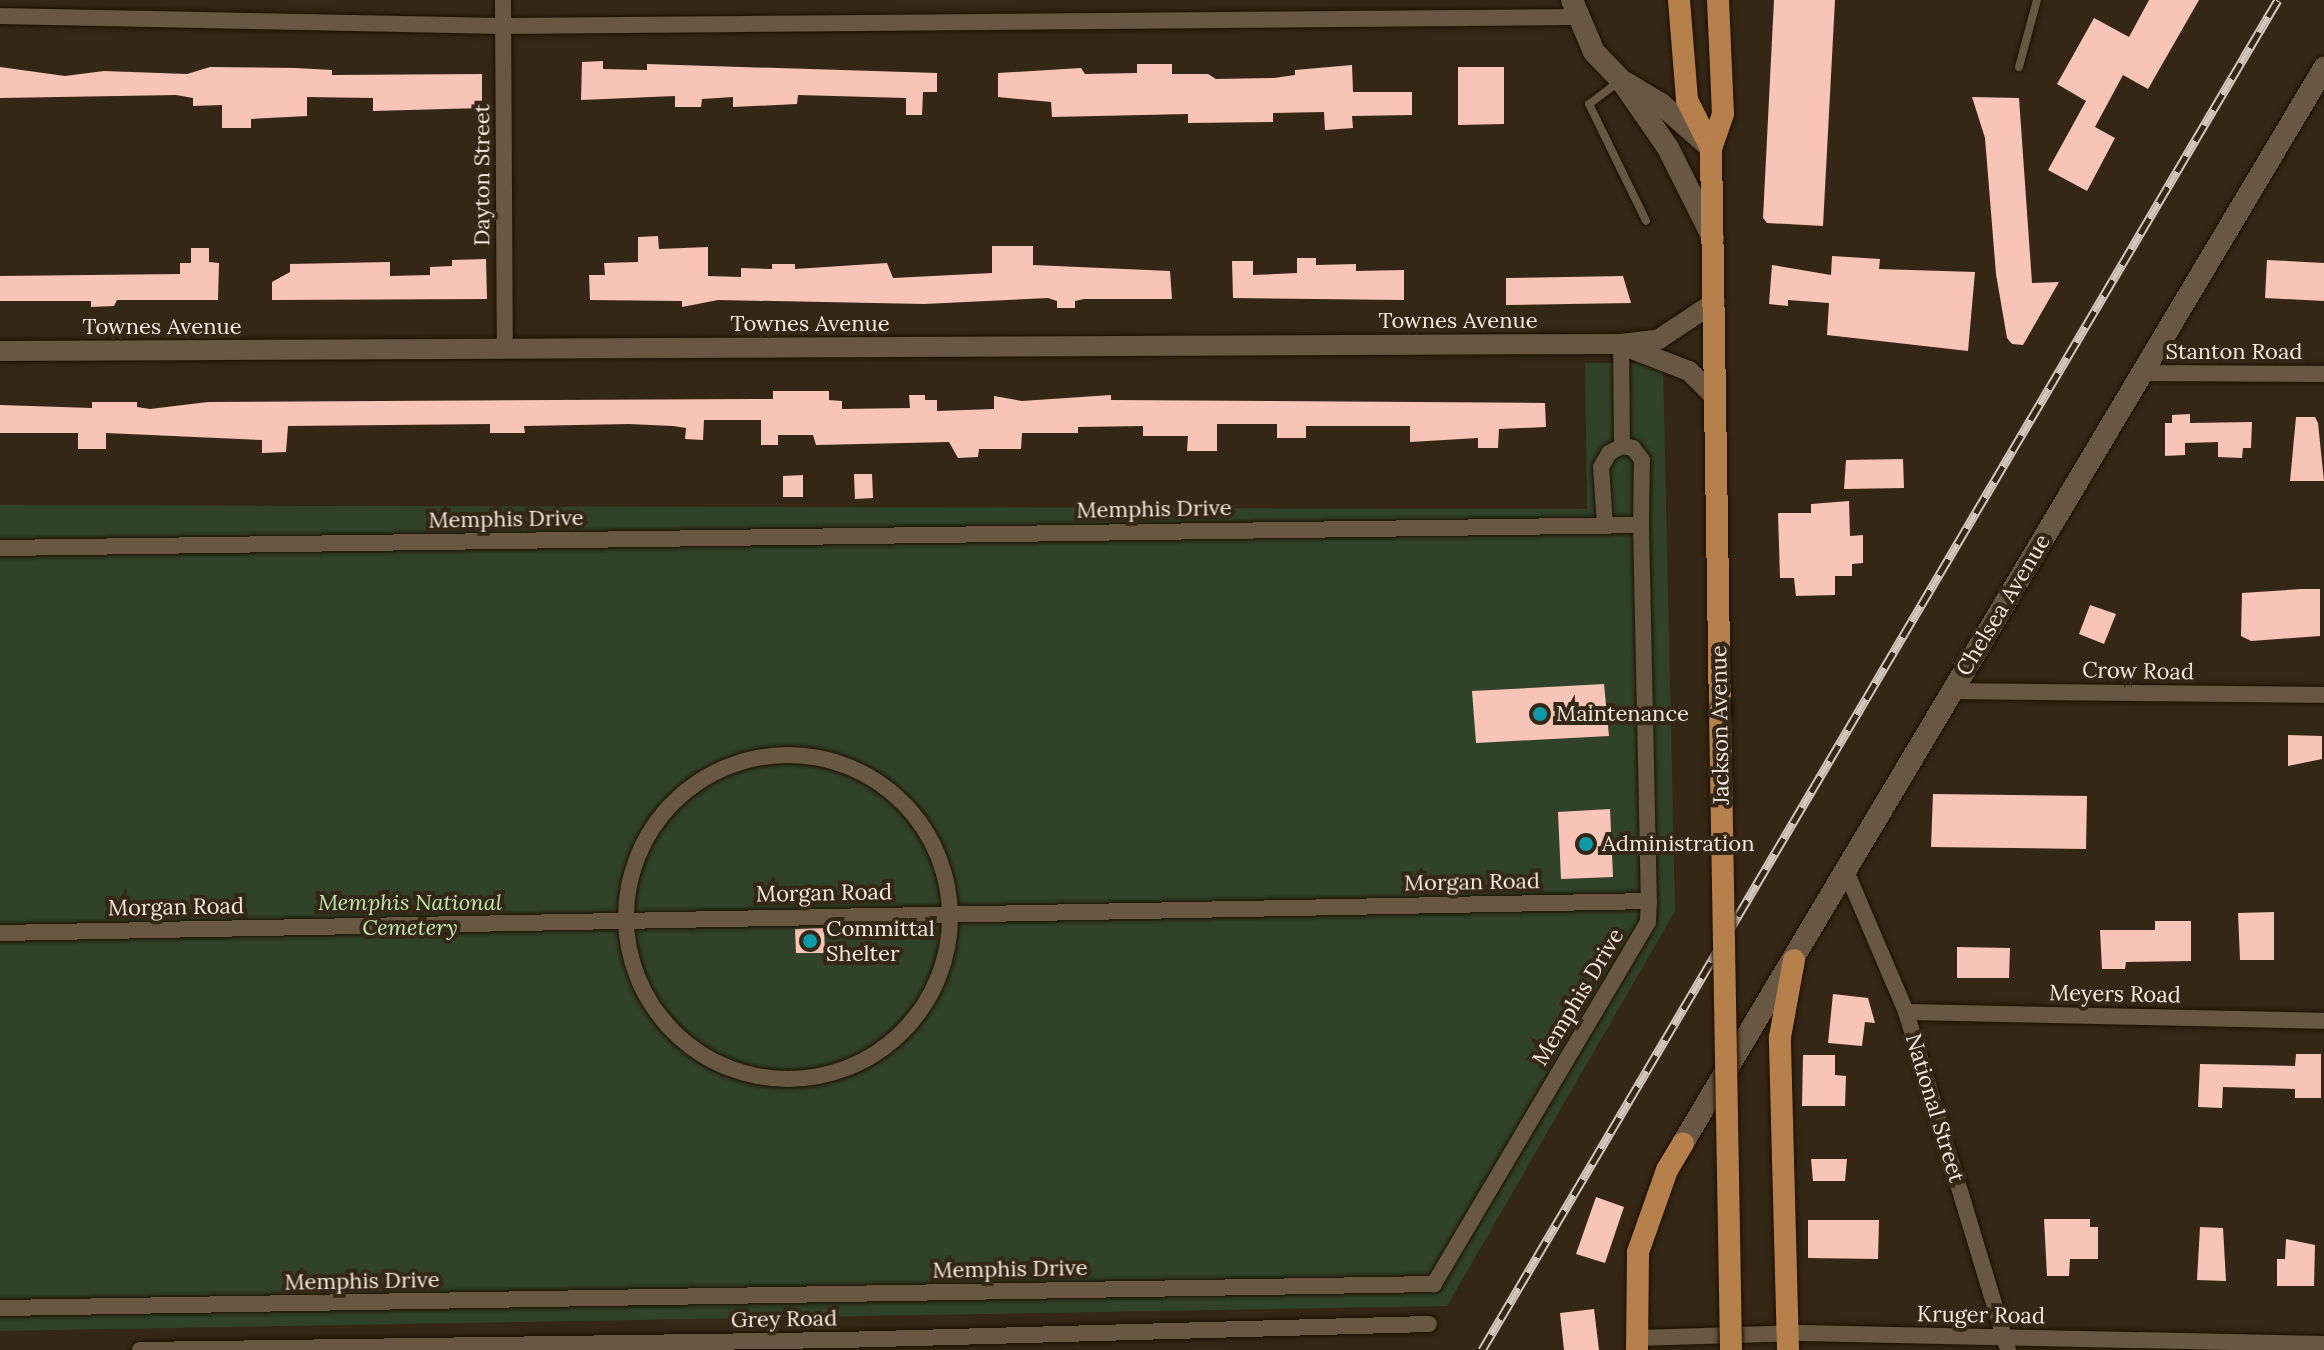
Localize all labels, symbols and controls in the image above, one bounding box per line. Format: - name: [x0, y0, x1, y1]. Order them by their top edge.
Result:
- street label: Dayton Street: [469, 104, 495, 246]
- street label: Townes Avenue: [1378, 308, 1538, 334]
- street label: Townes Avenue: [730, 311, 890, 337]
- street label: Townes Avenue: [82, 314, 242, 340]
- street label: Stanton Road: [2166, 339, 2302, 365]
- street label: Memphis Drive: [1076, 494, 1232, 524]
- street label: Memphis Drive: [428, 504, 584, 534]
- street label: Chelsea Avenue: [1950, 529, 2056, 681]
- street label: Jackson Avenue: [1705, 645, 1735, 805]
- street label: Crow Road: [2082, 657, 2194, 685]
- place label: Maintenance: [1556, 701, 1689, 727]
- marker: Maintenance: [1531, 705, 1549, 723]
- place label: Administration: [1602, 831, 1755, 857]
- marker: Administration: [1577, 835, 1595, 853]
- street label: Morgan Road: [1404, 868, 1540, 896]
- street label: Morgan Road: [756, 879, 892, 907]
- park label: Memphis National Cemetery: [318, 889, 502, 940]
- street label: Morgan Road: [108, 893, 244, 921]
- place label: Committal Shelter: [826, 915, 935, 966]
- street label: Memphis Drive: [1527, 924, 1629, 1070]
- marker: Committal Shelter: [801, 932, 819, 950]
- street label: Meyers Road: [2049, 980, 2181, 1008]
- street label: National Street: [1900, 1030, 1970, 1186]
- street label: Memphis Drive: [932, 1254, 1088, 1284]
- street label: Memphis Drive: [284, 1266, 440, 1296]
- street label: Kruger Road: [1917, 1301, 2045, 1329]
- street label: Grey Road: [731, 1305, 837, 1333]

